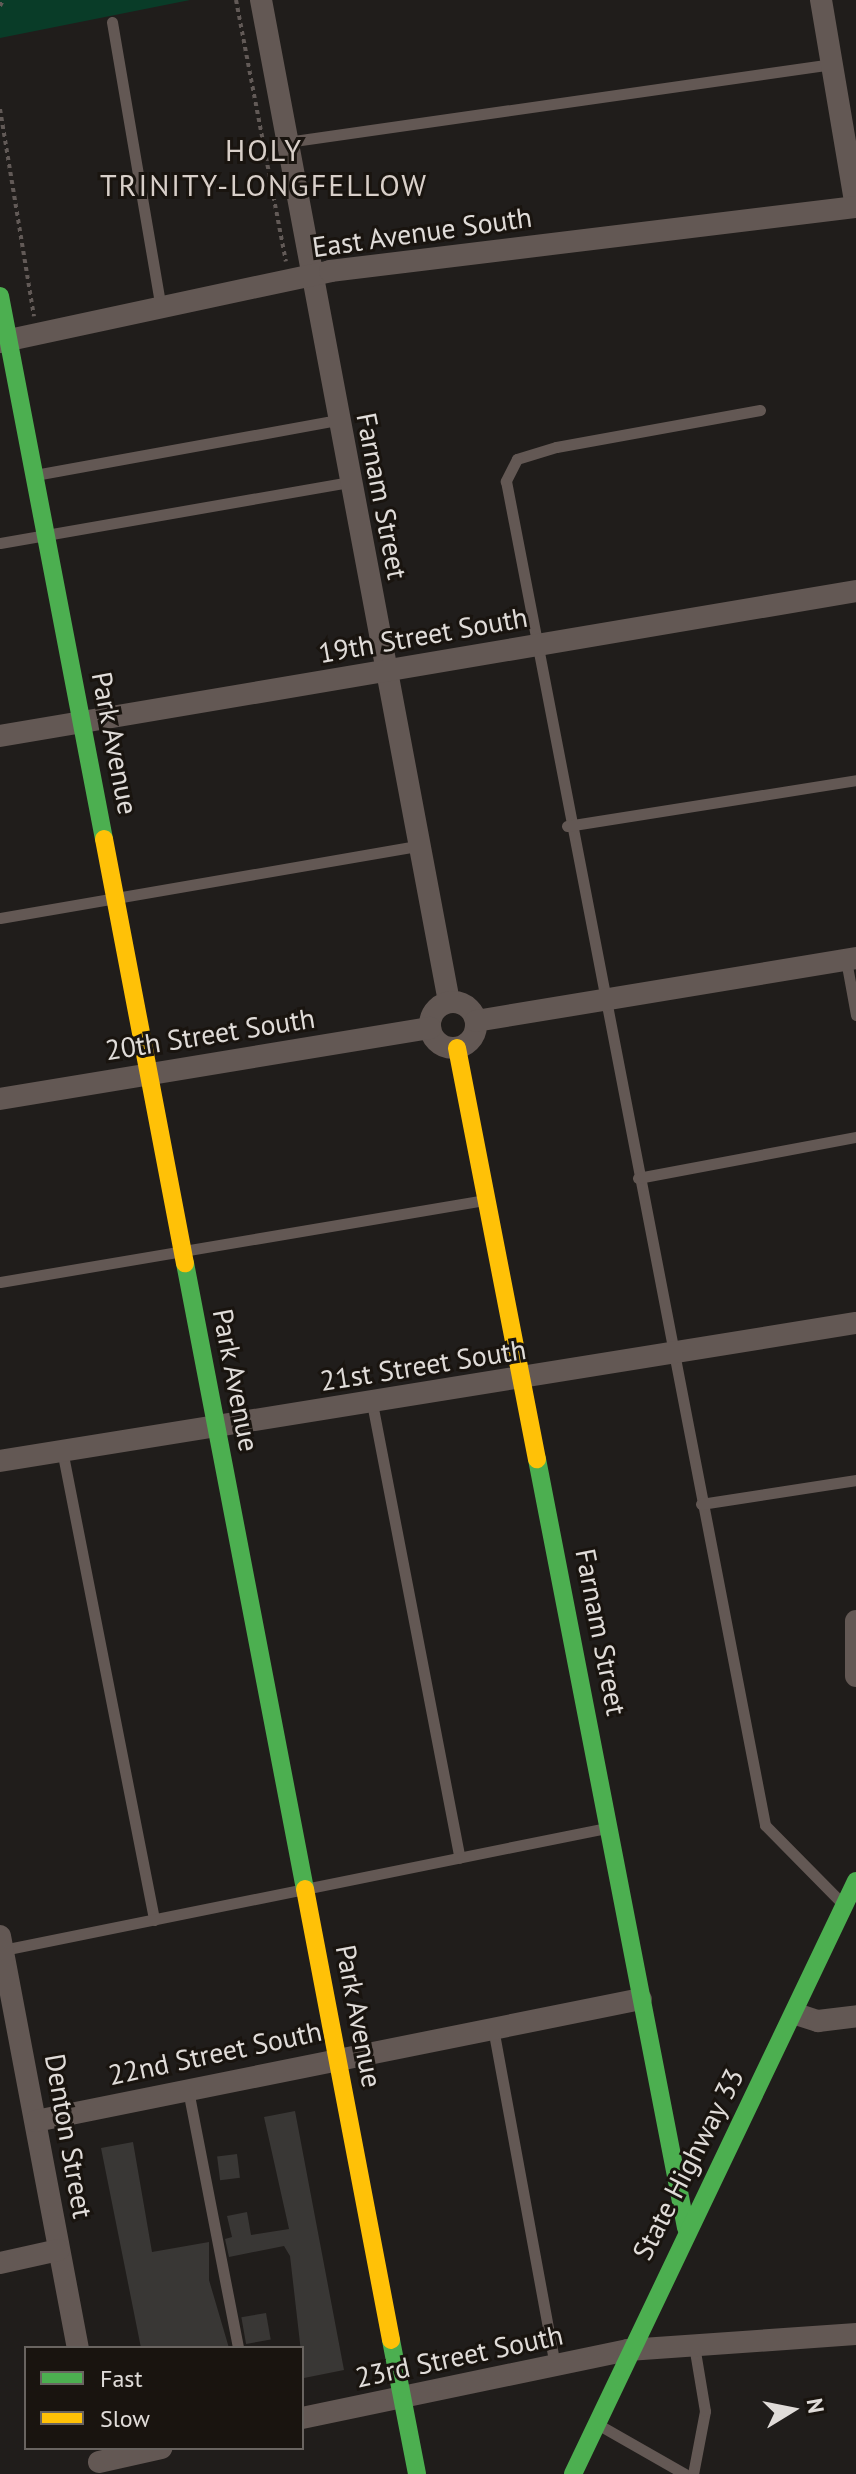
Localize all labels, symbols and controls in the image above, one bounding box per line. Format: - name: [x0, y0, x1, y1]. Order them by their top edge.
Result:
- district label: HOLY TRINITY-LONGFELLOW: [100, 132, 428, 202]
- street label: East Avenue South: [310, 200, 534, 264]
- street label: Farnam Street: [349, 410, 415, 582]
- street label: 19th Street South: [316, 600, 530, 670]
- street label: Park Avenue: [85, 668, 145, 818]
- street label: 20th Street South: [103, 1001, 317, 1067]
- street label: Park Avenue: [206, 1305, 266, 1455]
- street label: 21st Street South: [318, 1332, 528, 1398]
- street label: Farnam Street: [568, 1546, 634, 1718]
- street label: Park Avenue: [329, 1941, 389, 2091]
- street label: 22nd Street South: [105, 2014, 325, 2092]
- street label: Denton Street: [38, 2051, 100, 2221]
- street label: State Highway 33: [625, 2062, 751, 2266]
- street label: 23rd Street South: [352, 2318, 566, 2394]
- legend: [24, 2346, 304, 2450]
- text: Fast: [100, 2363, 143, 2394]
- north arrow: [752, 2370, 832, 2450]
- text: N: [801, 2396, 831, 2415]
- text: Slow: [100, 2403, 150, 2434]

